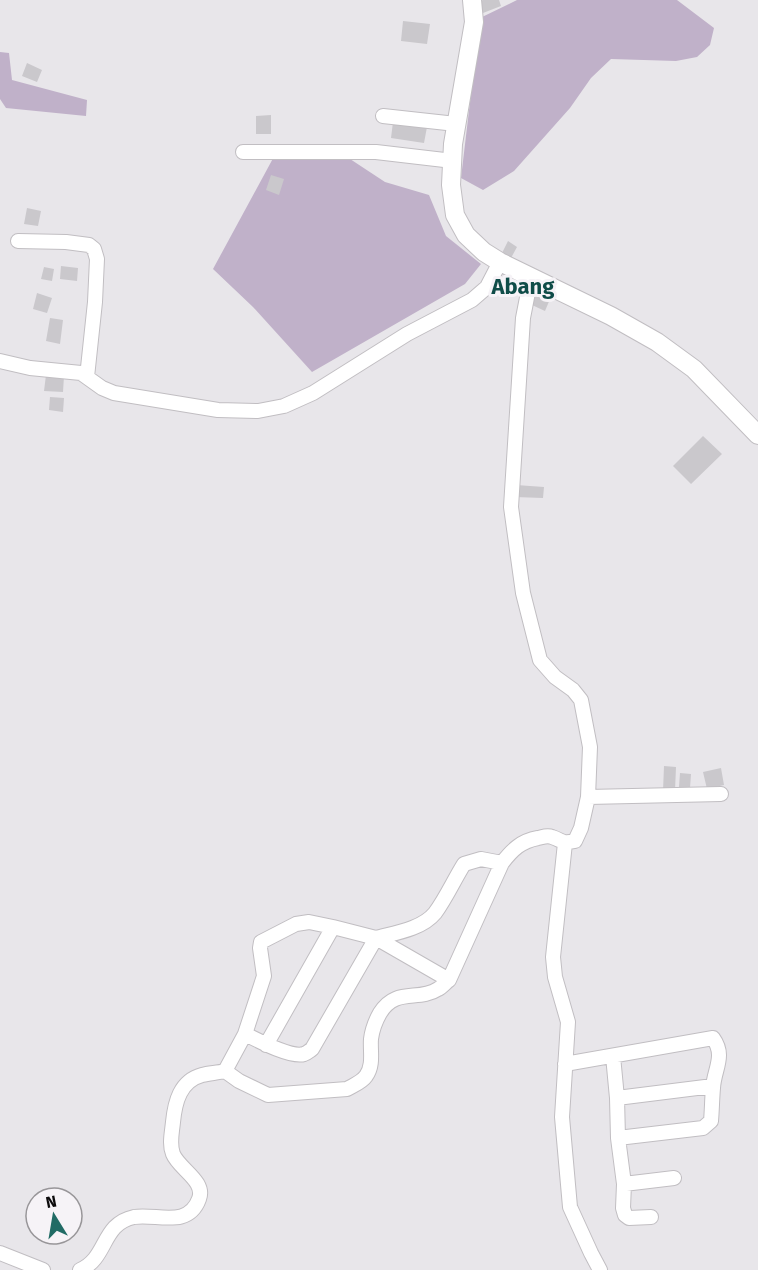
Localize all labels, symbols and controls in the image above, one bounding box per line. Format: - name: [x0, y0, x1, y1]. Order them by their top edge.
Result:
- district label: Abang: [491, 273, 555, 300]
- north arrow: [24, 1186, 84, 1246]
- text: N: [44, 1191, 58, 1212]

